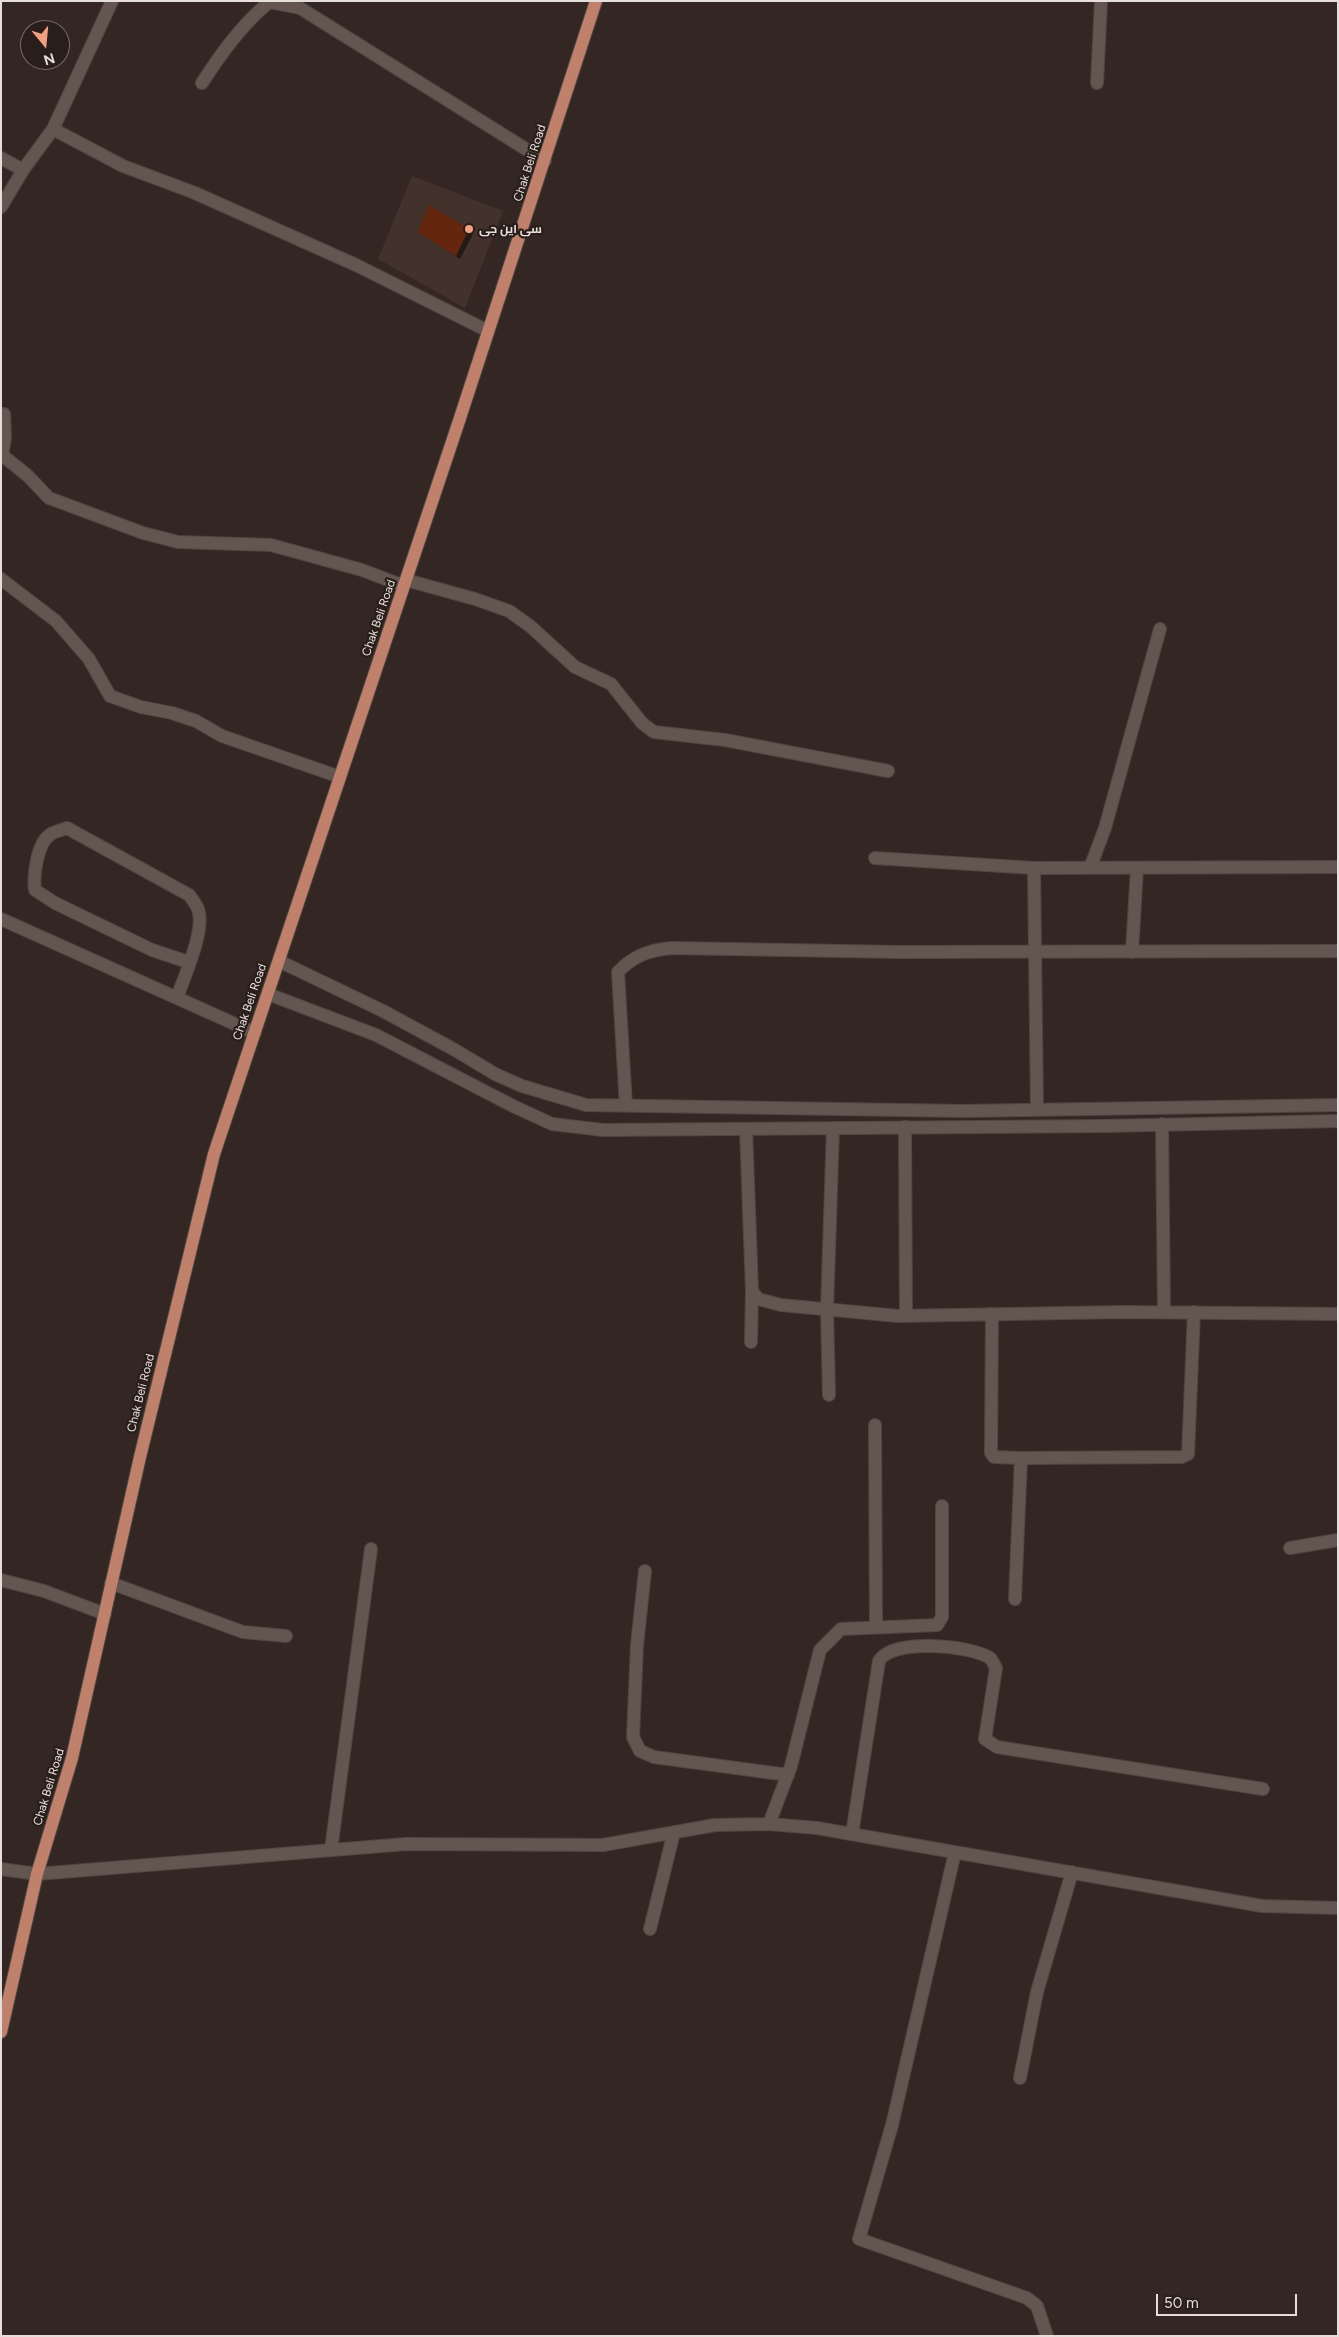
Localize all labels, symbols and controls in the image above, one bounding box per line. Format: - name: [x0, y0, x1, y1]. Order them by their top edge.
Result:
- north arrow: [20, 20, 70, 70]
- text: N: [42, 49, 57, 69]
- street label: Chak Beli Road: [511, 123, 549, 203]
- place label: سی این جی: [479, 222, 542, 236]
- marker: سی این جی: [463, 223, 475, 235]
- street label: Chak Beli Road: [359, 578, 399, 658]
- street label: Chak Beli Road: [230, 962, 270, 1042]
- street label: Chak Beli Road: [124, 1352, 158, 1434]
- street label: Chak Beli Road: [30, 1747, 68, 1827]
- scale bar: [1159, 2284, 1300, 2316]
- text: 50 m: [1164, 2294, 1199, 2312]

